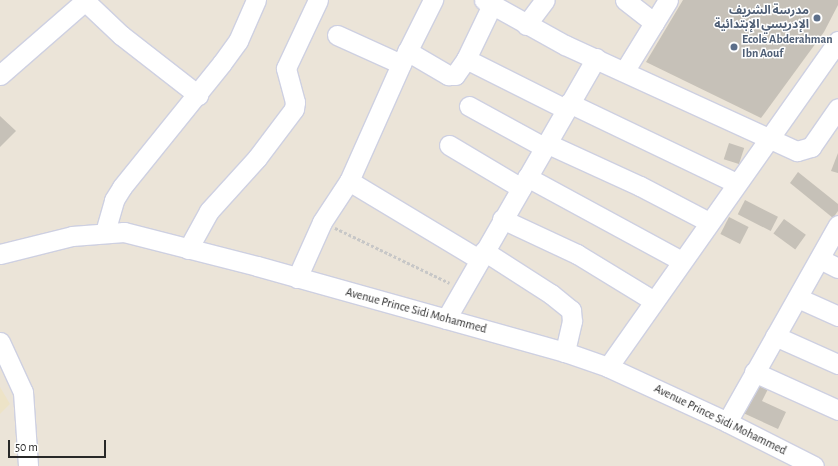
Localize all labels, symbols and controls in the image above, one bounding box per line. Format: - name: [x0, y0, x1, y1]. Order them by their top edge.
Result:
- place label: مدرسة الشريف الإدريسي الإبتدائية: [714, 4, 809, 32]
- marker: مدرسة الشريف الإدريسي الإبتدائية: [812, 13, 822, 23]
- place label: Ecole Abderahman Ibn Aouf: [742, 33, 833, 61]
- marker: Ecole Abderahman Ibn Aouf: [729, 42, 739, 52]
- street label: Avenue Prince Sidi Mohammed: [344, 285, 488, 337]
- street label: Avenue Prince Sidi Mohammed: [651, 382, 789, 458]
- scale bar: [10, 432, 108, 458]
- text: 50 m: [15, 441, 38, 453]

